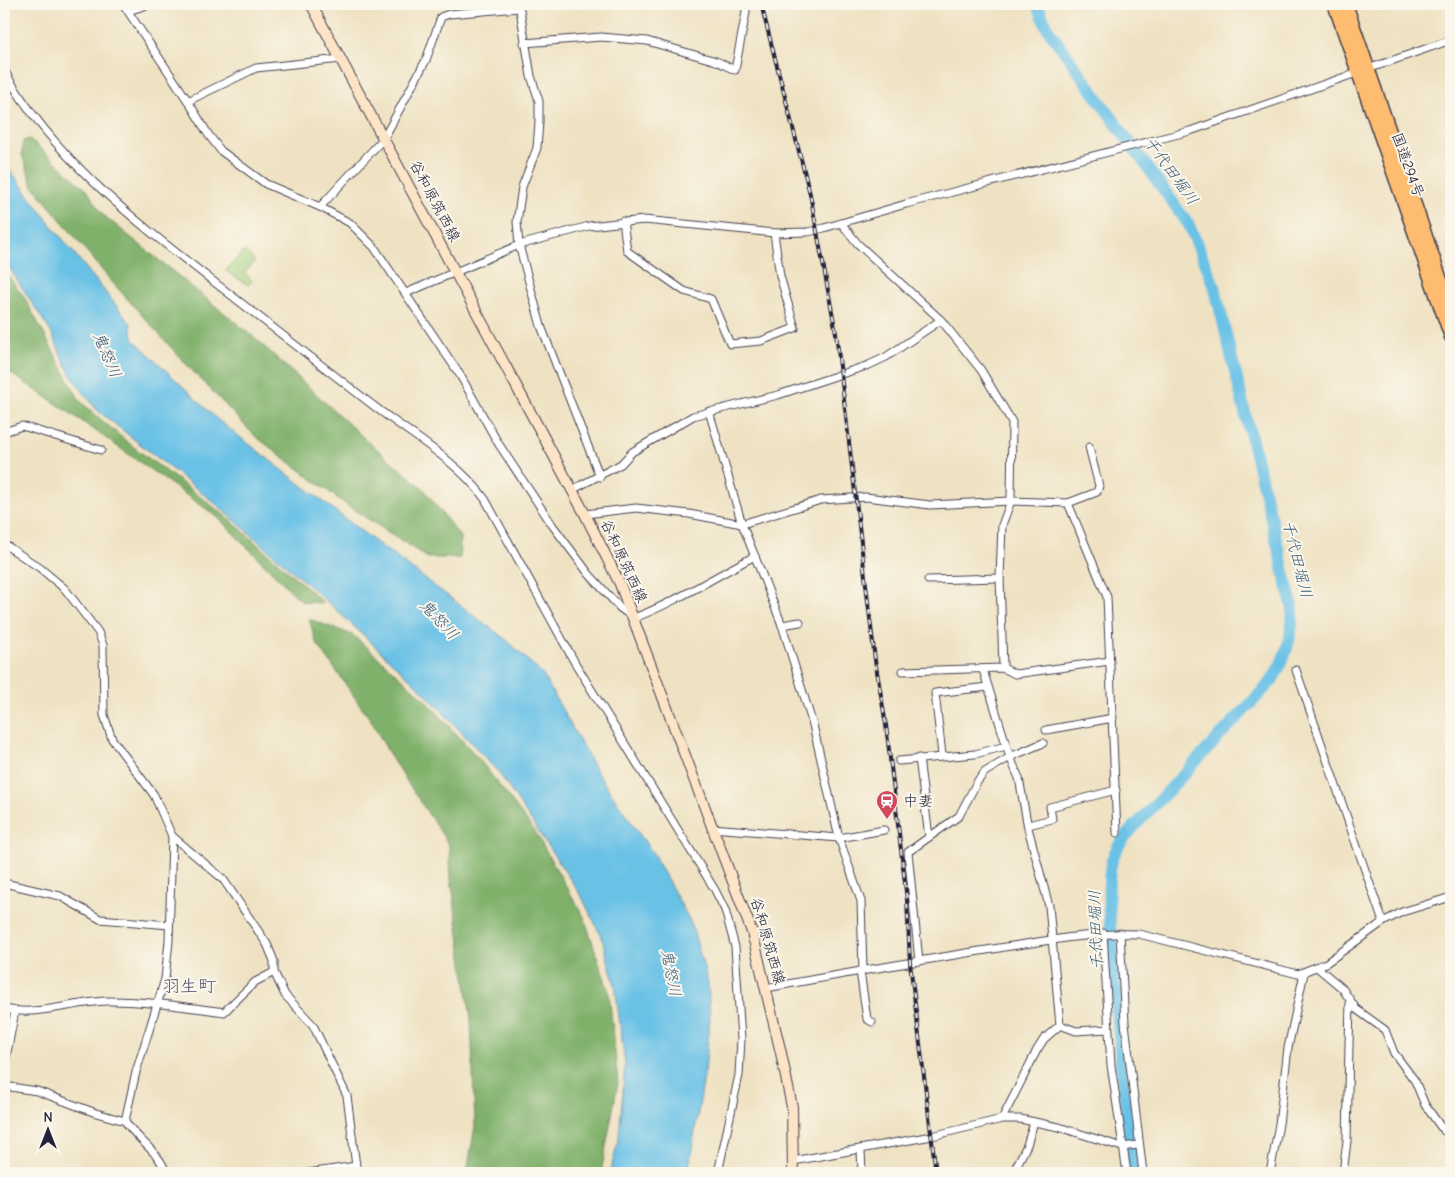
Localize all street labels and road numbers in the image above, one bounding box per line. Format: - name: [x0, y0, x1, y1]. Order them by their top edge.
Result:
- street label: 国道294号: [1388, 130, 1428, 200]
- street label: 谷和原筑西線: [406, 157, 464, 245]
- street label: 谷和原筑西線: [597, 516, 651, 606]
- street label: 谷和原筑西線: [747, 895, 789, 987]

